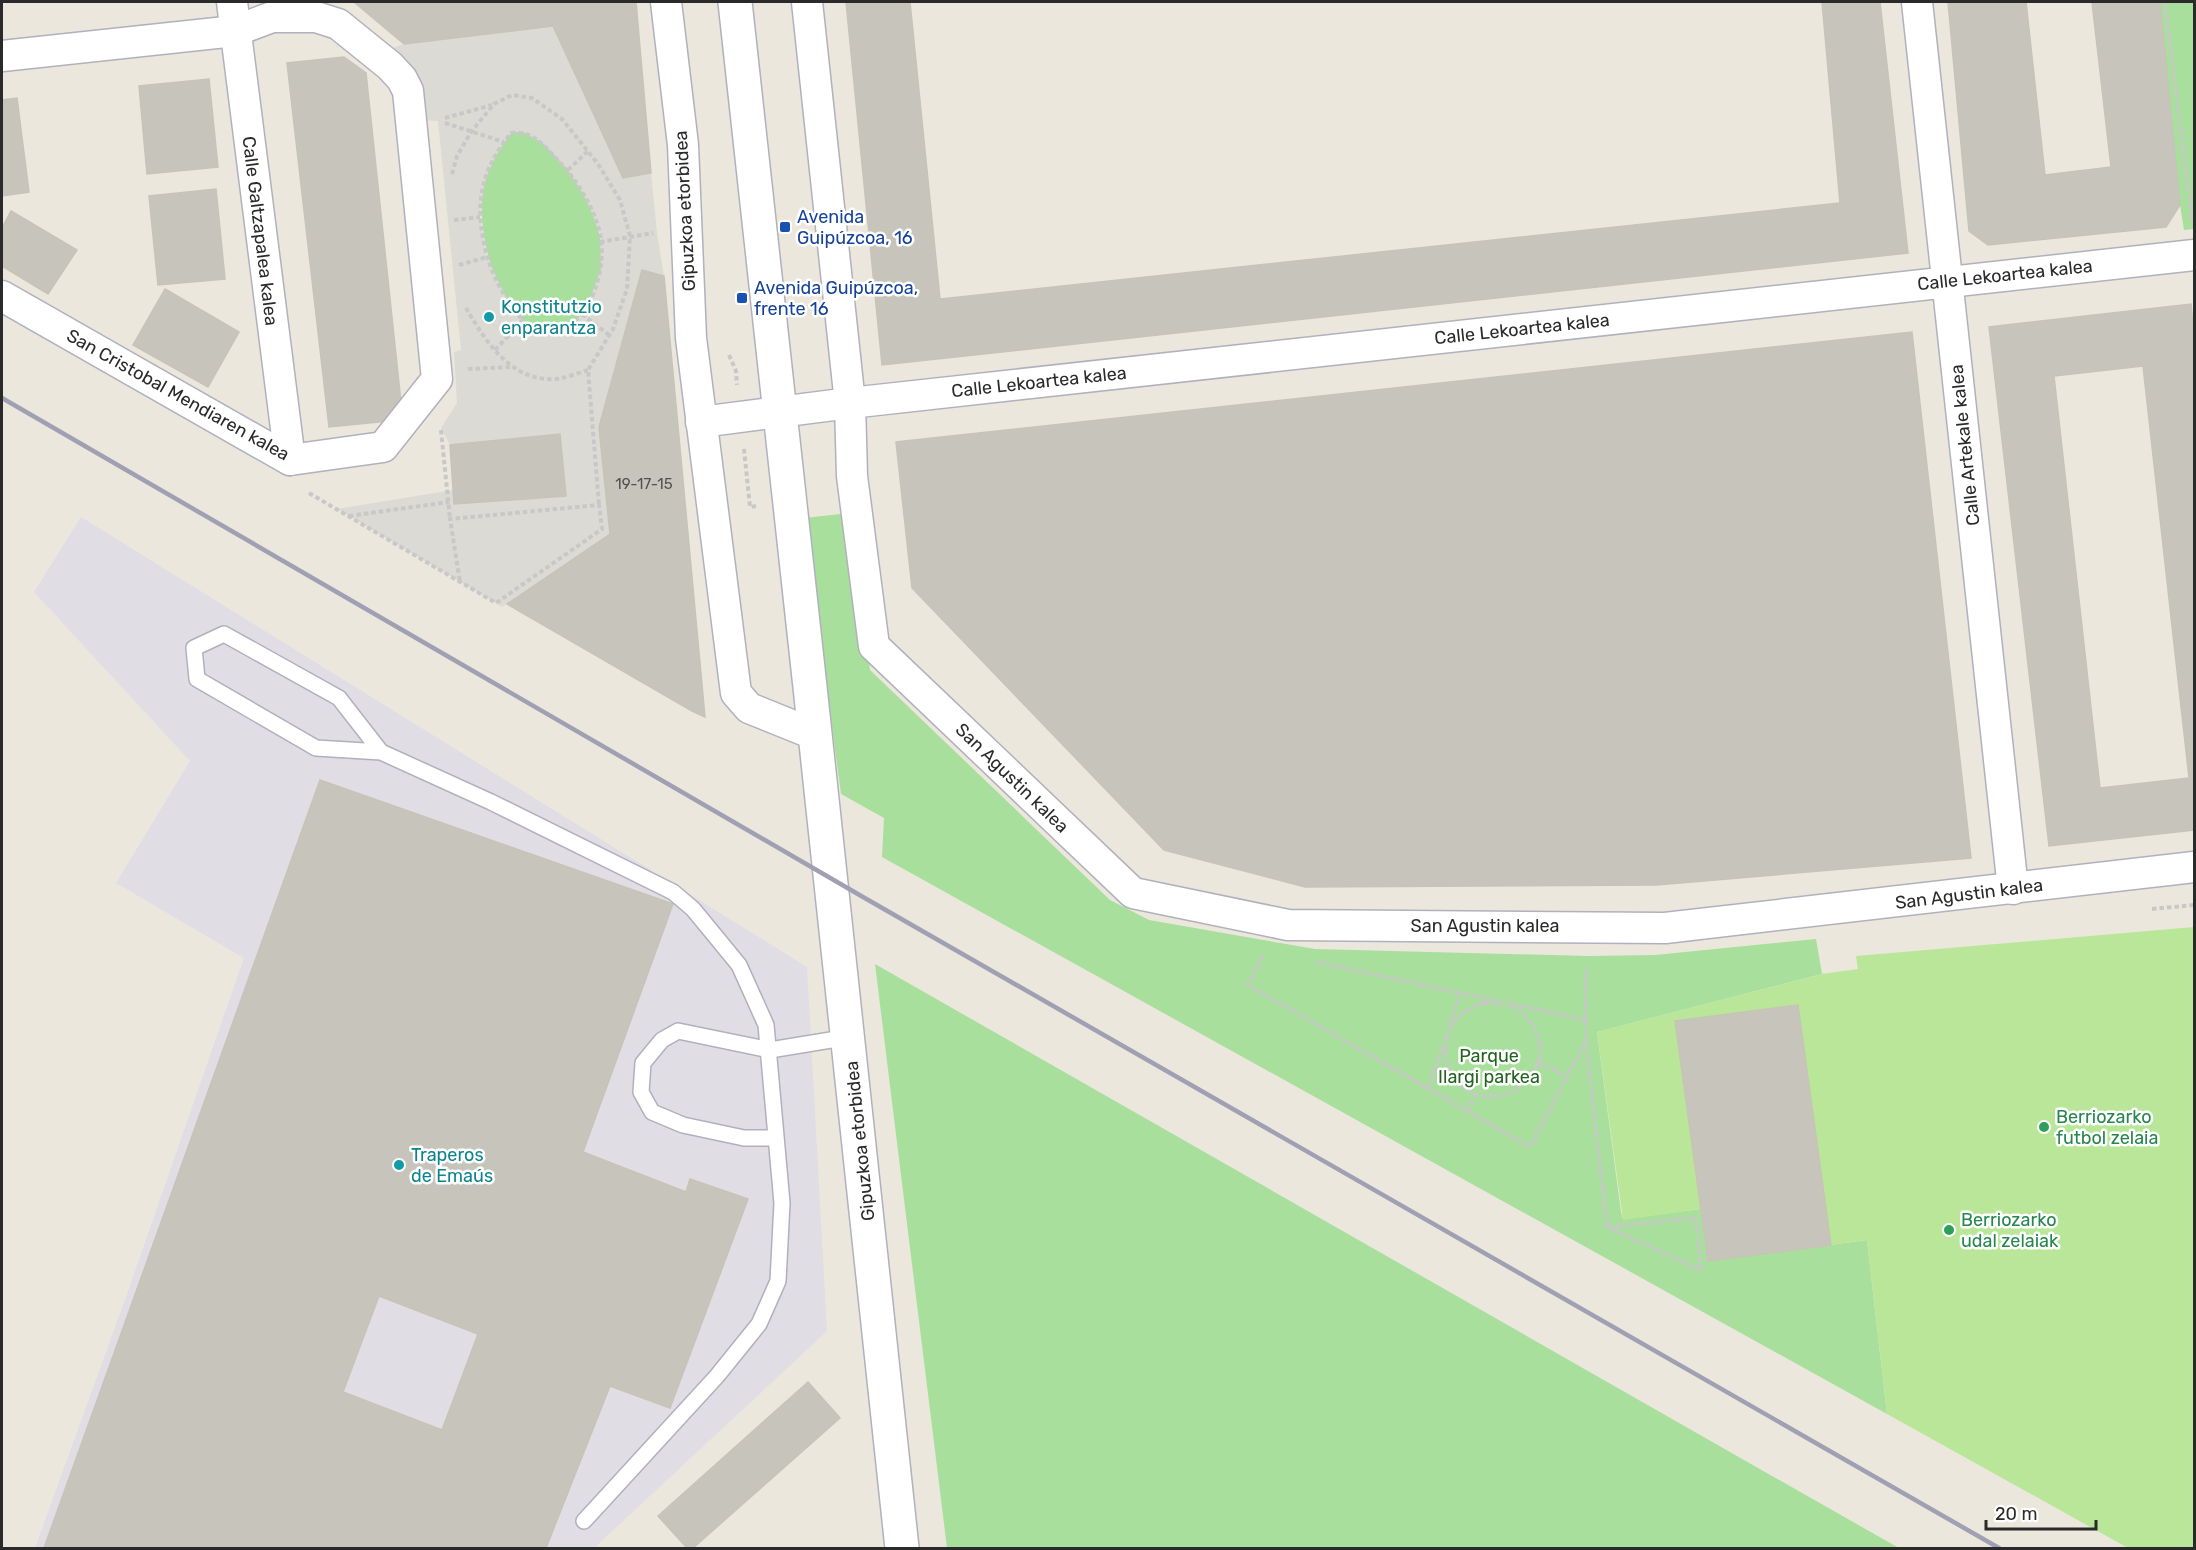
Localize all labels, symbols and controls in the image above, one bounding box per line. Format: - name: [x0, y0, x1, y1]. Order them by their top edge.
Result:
- street label: Gipuzkoa etorbidea: [670, 130, 700, 292]
- street label: Calle Galtzapalea kalea: [237, 135, 283, 327]
- place label: Avenida Guipúzcoa, 16: [797, 206, 913, 249]
- marker: Avenida Guipúzcoa, 16: [778, 220, 792, 234]
- street label: Calle Lekoartea kalea: [1916, 255, 2094, 295]
- place label: Avenida Guipúzcoa, frente 16: [754, 277, 918, 320]
- marker: Avenida Guipúzcoa, frente 16: [735, 291, 749, 305]
- place label: Konstitutzio enparantza: [501, 296, 602, 339]
- street label: Calle Lekoartea kalea: [1433, 309, 1611, 349]
- marker: Konstitutzio enparantza: [482, 310, 496, 324]
- street label: San Cristobal Mendiaren kalea: [63, 324, 293, 466]
- street label: Calle Lekoartea kalea: [950, 362, 1128, 402]
- street label: Calle Artekale kalea: [1946, 363, 1984, 527]
- house number: 19-17-15: [615, 475, 673, 493]
- street label: San Agustin kalea: [951, 718, 1073, 838]
- street label: San Agustin kalea: [1894, 874, 2044, 914]
- street label: San Agustin kalea: [1411, 915, 1559, 937]
- park label: Parque Ilargi parkea: [1438, 1045, 1540, 1088]
- street label: Gipuzkoa etorbidea: [841, 1060, 879, 1222]
- place label: Berriozarko futbol zelaia: [2056, 1106, 2158, 1149]
- marker: Berriozarko futbol zelaia: [2037, 1120, 2051, 1134]
- place label: Traperos de Emaús: [411, 1144, 493, 1187]
- marker: Traperos de Emaús: [392, 1158, 406, 1172]
- place label: Berriozarko udal zelaiak: [1961, 1209, 2059, 1252]
- marker: Berriozarko udal zelaiak: [1942, 1223, 1956, 1237]
- scale bar: [1986, 1493, 2096, 1531]
- text: 20 m: [1995, 1503, 2037, 1525]

